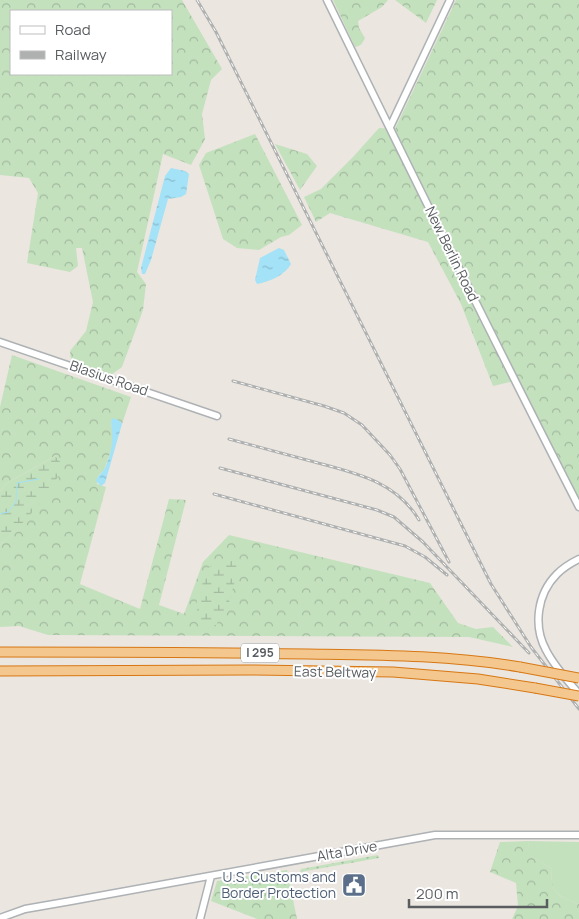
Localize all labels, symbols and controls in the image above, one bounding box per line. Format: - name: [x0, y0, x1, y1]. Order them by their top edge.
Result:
- legend: [10, 10, 172, 75]
- text: Road: [55, 19, 91, 40]
- text: Railway: [55, 44, 107, 65]
- street label: New Berlin Road: [421, 203, 484, 305]
- street label: Blasius Road: [67, 355, 151, 400]
- road number: I 295: [241, 644, 279, 662]
- street label: East Beltway: [294, 661, 377, 682]
- street label: Alta Drive: [315, 836, 379, 865]
- place label: U.S. Customs and Border Protection: [222, 867, 336, 902]
- public building icon: U.S. Customs and Border Protection: [341, 872, 367, 898]
- scale bar: [409, 876, 546, 908]
- text: 200 m: [416, 883, 459, 904]

